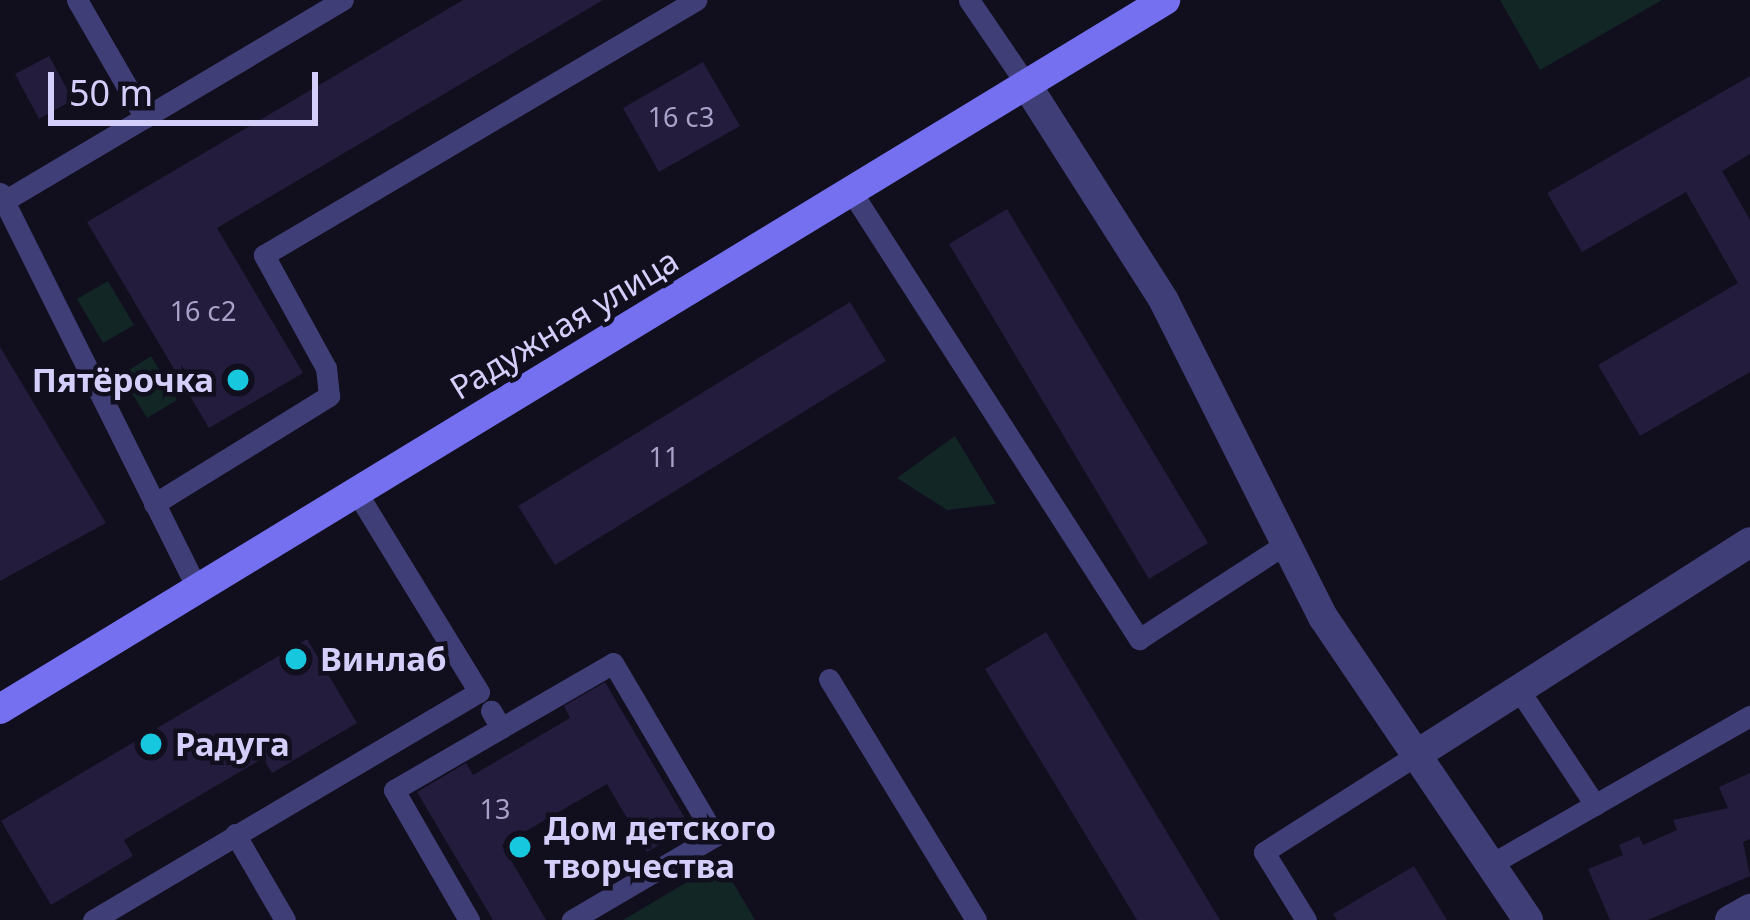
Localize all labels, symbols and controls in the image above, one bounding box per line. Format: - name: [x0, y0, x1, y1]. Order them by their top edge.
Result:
- scale bar: [54, 48, 324, 122]
- text: 50 m: [69, 68, 153, 117]
- house number: 16 с3: [648, 101, 714, 133]
- street label: Радужная улица: [443, 240, 685, 408]
- house number: 16 с2: [170, 295, 236, 327]
- place label: Пятёрочка: [32, 360, 214, 400]
- marker: Пятёрочка: [225, 367, 251, 393]
- house number: 11: [649, 441, 679, 473]
- place label: Винлаб: [320, 639, 447, 679]
- marker: Винлаб: [283, 646, 309, 672]
- place label: Радуга: [175, 724, 290, 764]
- marker: Радуга: [138, 731, 164, 757]
- house number: 13: [480, 793, 510, 825]
- place label: Дом детского творчества: [544, 808, 776, 886]
- marker: Дом детского творчества: [507, 834, 533, 860]

